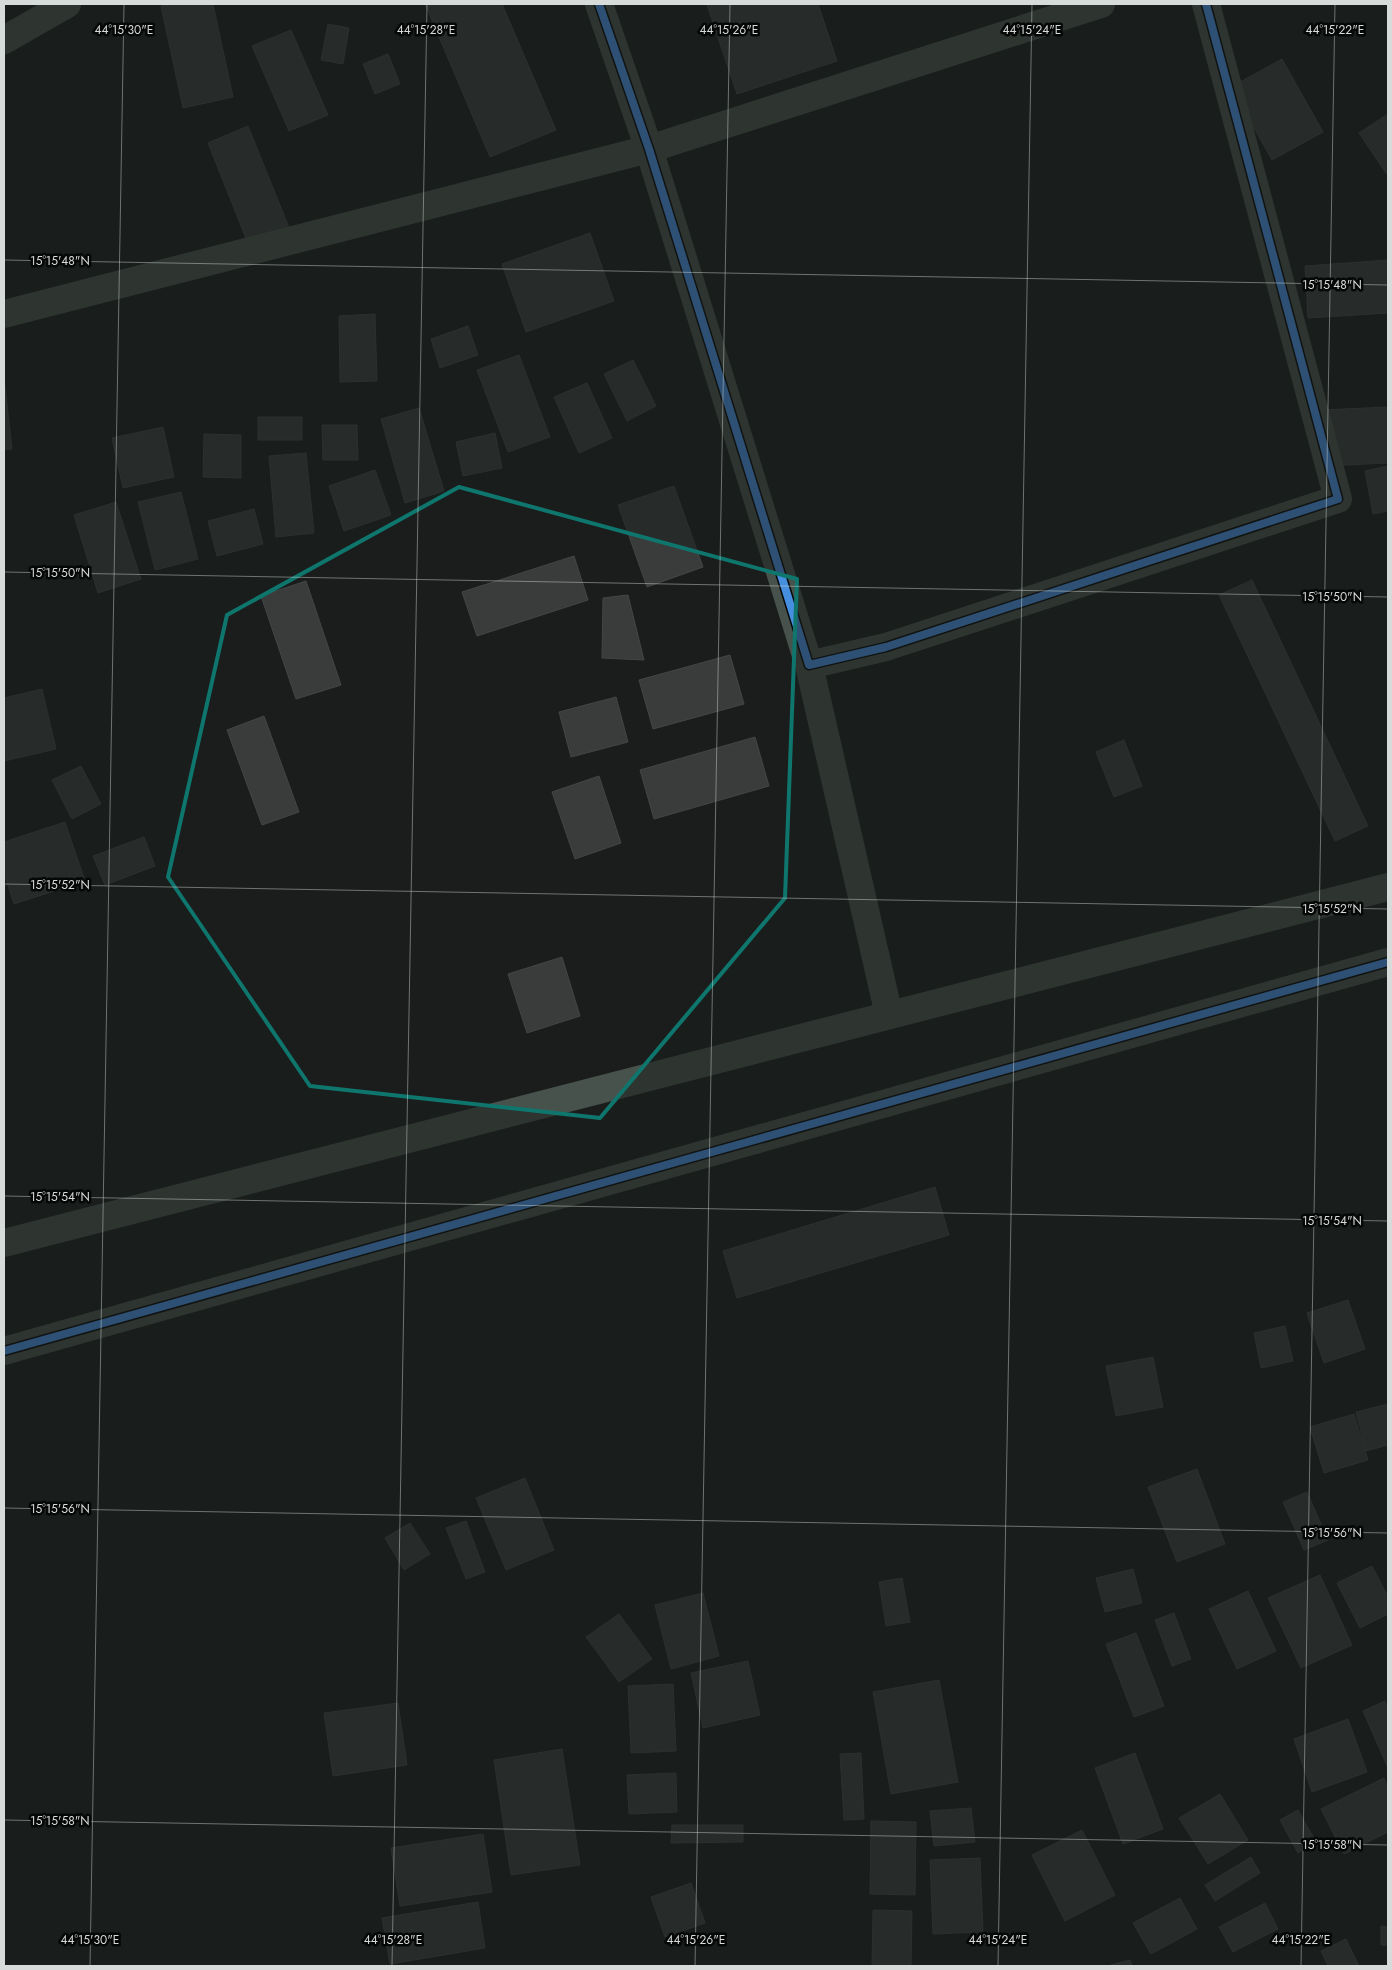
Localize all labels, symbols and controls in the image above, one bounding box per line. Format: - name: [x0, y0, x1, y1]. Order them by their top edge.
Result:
- text: 44°15'30"E: [95, 21, 153, 39]
- text: 44°15'28"E: [397, 21, 455, 39]
- text: 44°15'26"E: [700, 21, 758, 39]
- text: 44°15'24"E: [1003, 21, 1061, 39]
- text: 44°15'22"E: [1306, 21, 1364, 39]
- text: 15°15'48"N: [30, 252, 90, 270]
- text: 15°15'48"N: [1302, 276, 1362, 294]
- text: 15°15'50"N: [30, 564, 90, 582]
- text: 15°15'50"N: [1302, 588, 1362, 606]
- text: 15°15'52"N: [30, 876, 90, 894]
- text: 15°15'52"N: [1302, 900, 1362, 918]
- text: 15°15'54"N: [30, 1188, 90, 1206]
- text: 15°15'54"N: [1302, 1212, 1362, 1230]
- text: 15°15'56"N: [30, 1500, 90, 1518]
- text: 15°15'56"N: [1302, 1524, 1362, 1542]
- text: 15°15'58"N: [30, 1812, 90, 1830]
- text: 15°15'58"N: [1302, 1836, 1362, 1854]
- text: 44°15'30"E: [61, 1931, 119, 1949]
- text: 44°15'28"E: [364, 1931, 422, 1949]
- text: 44°15'26"E: [667, 1931, 725, 1949]
- text: 44°15'24"E: [969, 1931, 1027, 1949]
- text: 44°15'22"E: [1272, 1931, 1330, 1949]

